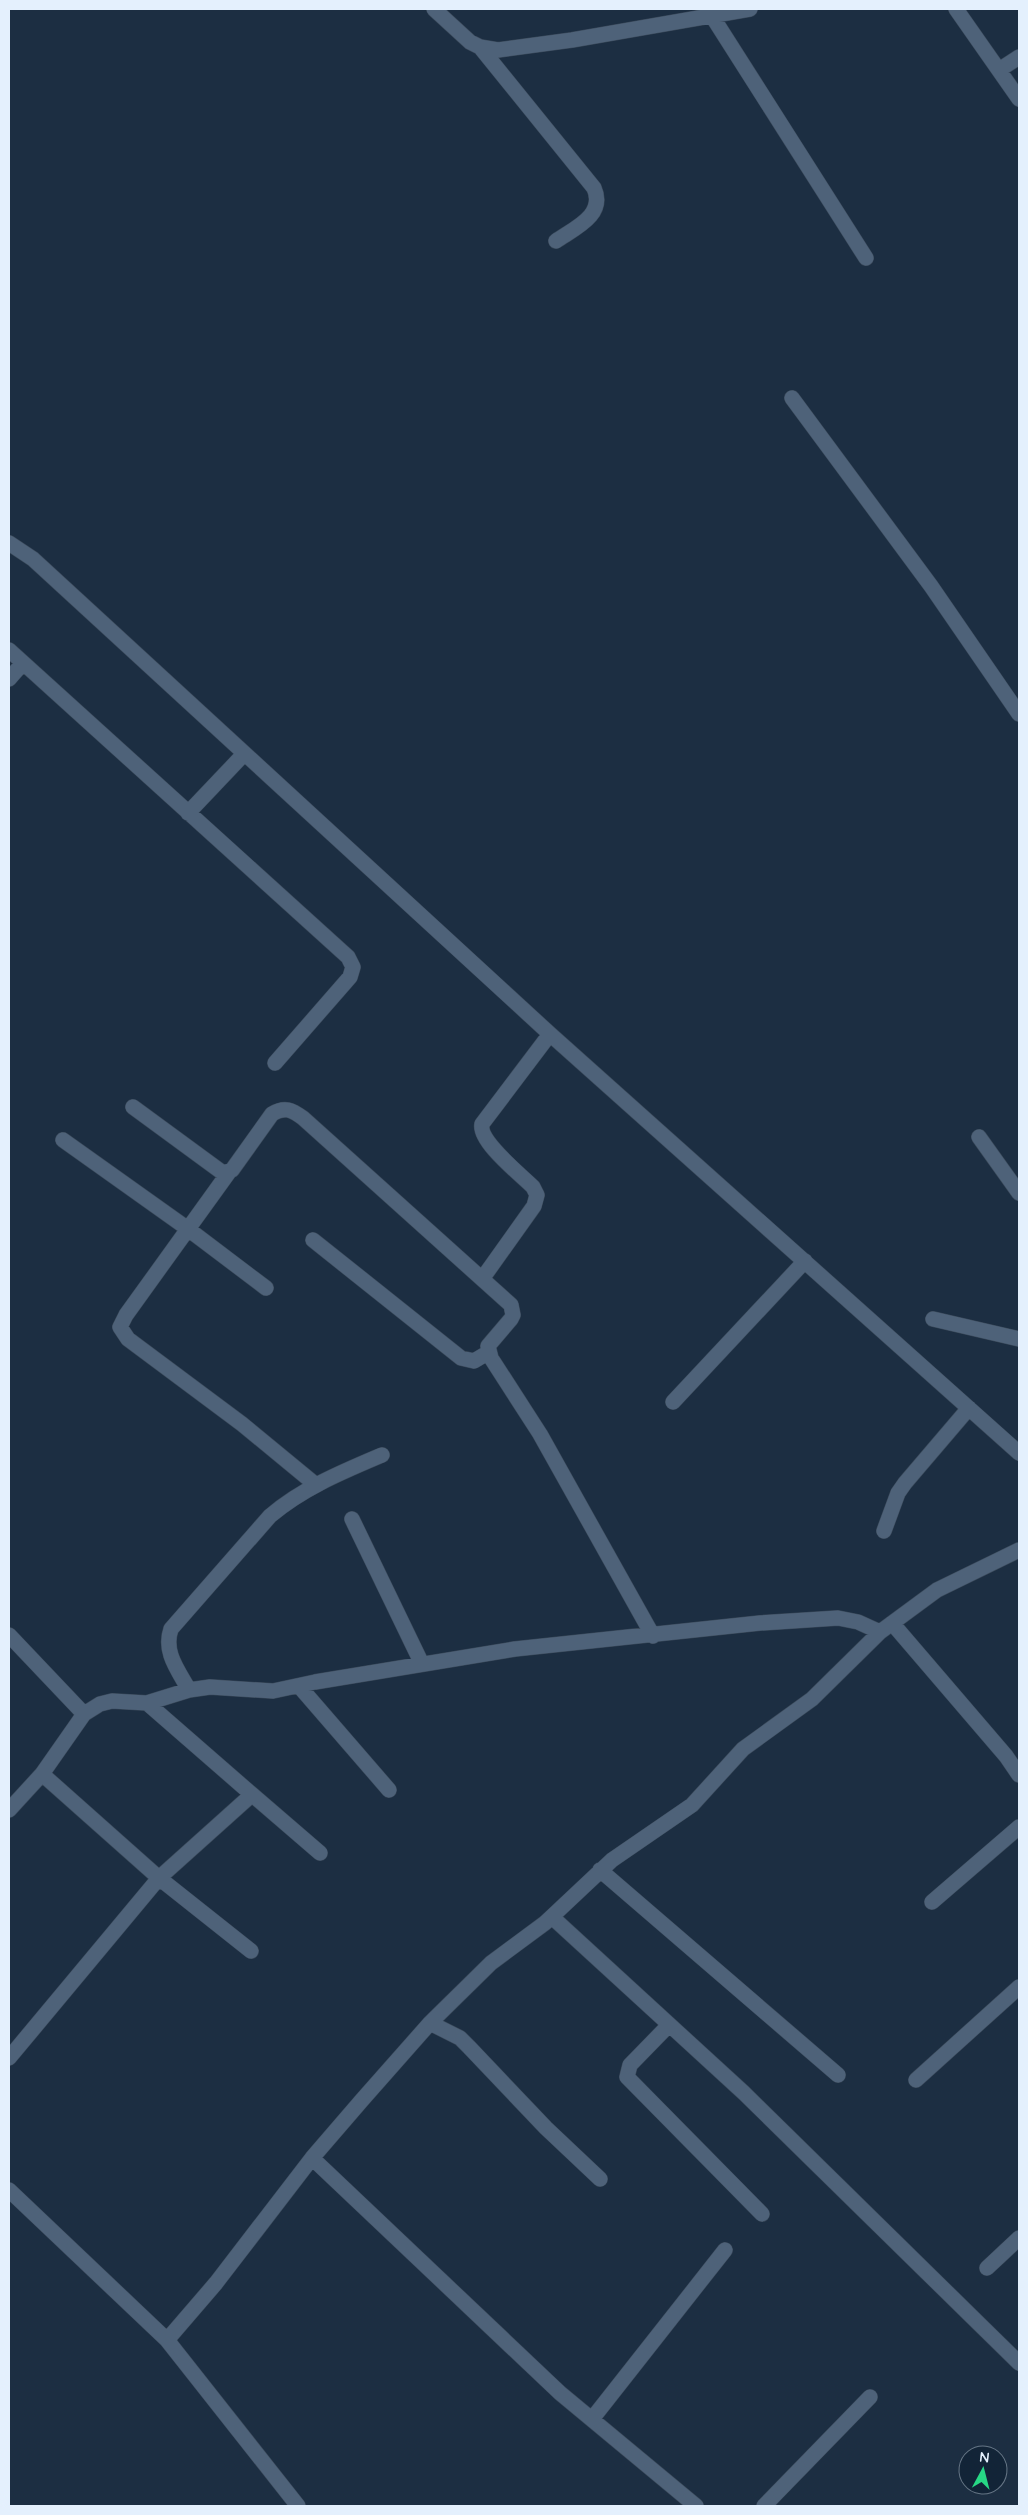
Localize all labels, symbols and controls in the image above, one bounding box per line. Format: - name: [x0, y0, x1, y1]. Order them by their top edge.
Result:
- north arrow: [958, 2445, 1008, 2495]
- text: N: [978, 2448, 991, 2467]

